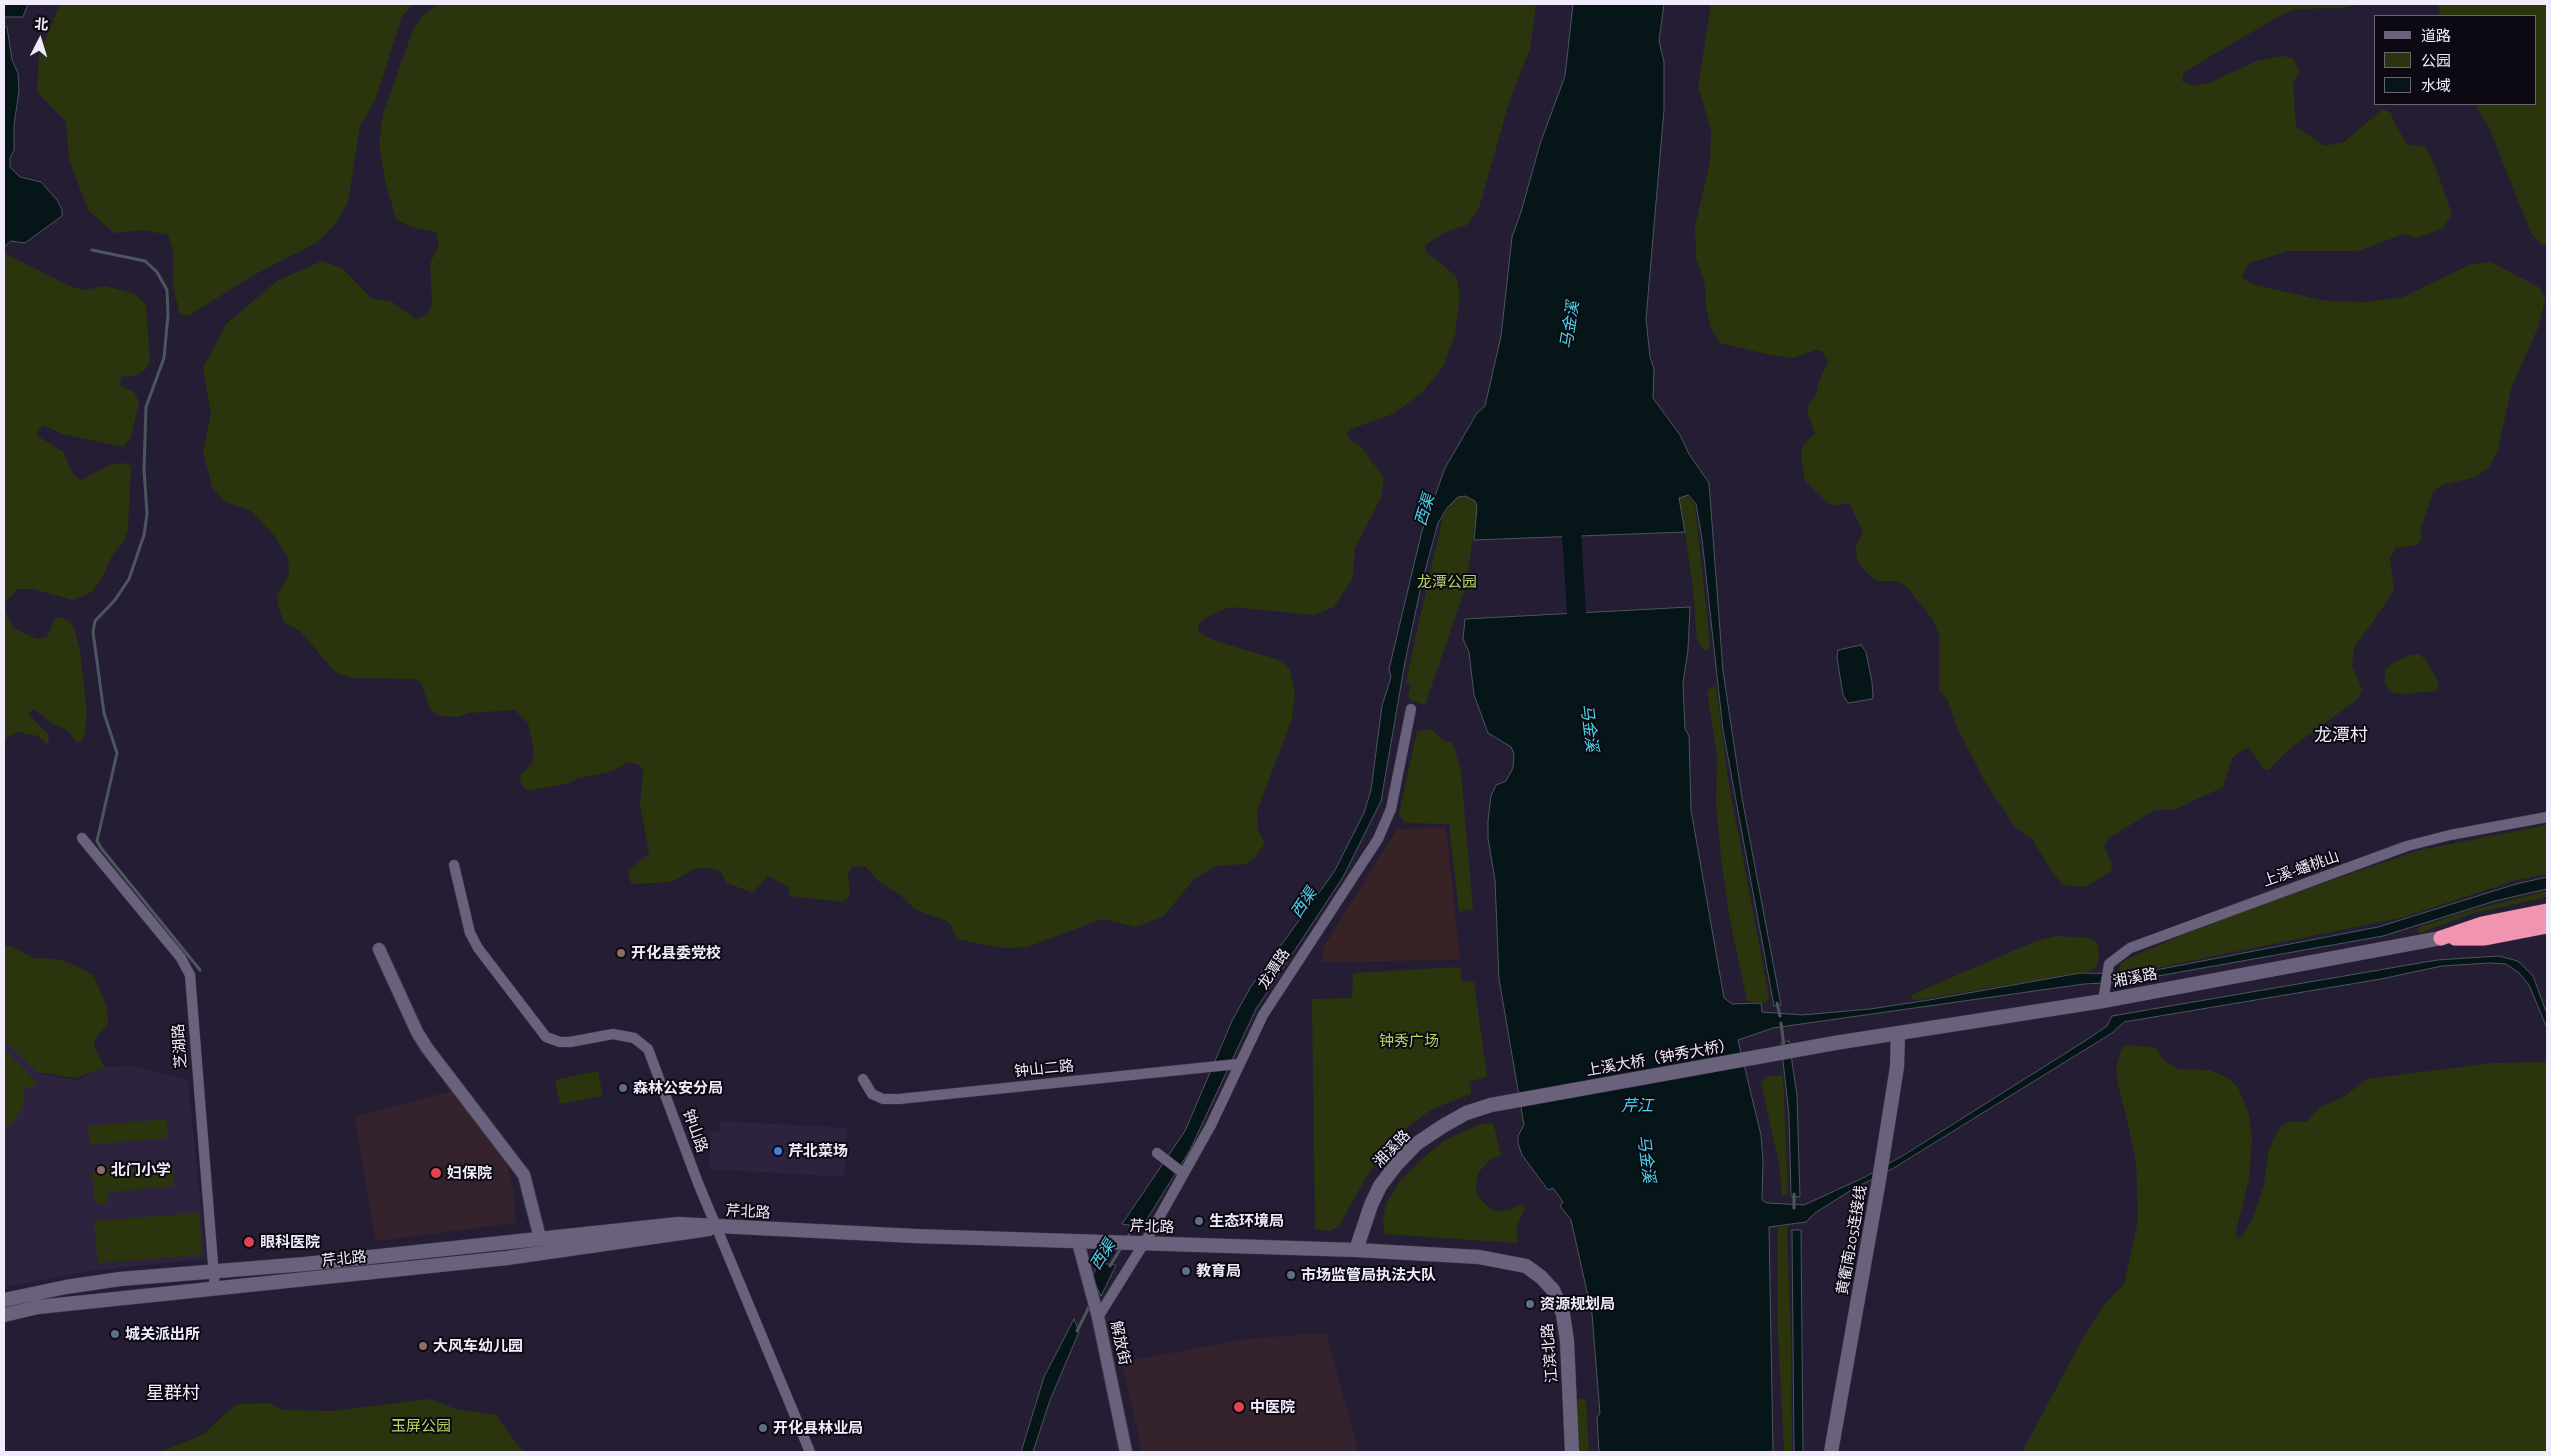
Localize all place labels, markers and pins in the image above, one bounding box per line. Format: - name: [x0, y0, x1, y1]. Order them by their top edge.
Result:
- place label: 开化县委党校: [631, 944, 721, 962]
- marker: 开化县委党校: [615, 947, 627, 959]
- place label: 森林公安分局: [633, 1079, 723, 1097]
- marker: 森林公安分局: [617, 1082, 629, 1094]
- place label: 芹北菜场: [788, 1142, 848, 1160]
- marker: 芹北菜场: [772, 1145, 784, 1157]
- place label: 北门小学: [111, 1161, 171, 1179]
- marker: 北门小学: [95, 1164, 107, 1176]
- place label: 妇保院: [447, 1164, 492, 1182]
- marker: 妇保院: [429, 1166, 443, 1180]
- place label: 生态环境局: [1209, 1212, 1284, 1230]
- marker: 生态环境局: [1193, 1215, 1205, 1227]
- place label: 眼科医院: [260, 1233, 320, 1251]
- marker: 眼科医院: [242, 1235, 256, 1249]
- place label: 教育局: [1196, 1262, 1241, 1280]
- marker: 教育局: [1180, 1265, 1192, 1277]
- place label: 市场监管局执法大队: [1301, 1266, 1436, 1284]
- marker: 市场监管局执法大队: [1285, 1269, 1297, 1281]
- place label: 资源规划局: [1540, 1295, 1615, 1313]
- marker: 资源规划局: [1524, 1298, 1536, 1310]
- place label: 城关派出所: [125, 1325, 200, 1343]
- marker: 城关派出所: [109, 1328, 121, 1340]
- place label: 大风车幼儿园: [433, 1337, 523, 1355]
- marker: 大风车幼儿园: [417, 1340, 429, 1352]
- place label: 中医院: [1250, 1398, 1295, 1416]
- marker: 中医院: [1232, 1400, 1246, 1414]
- place label: 开化县林业局: [773, 1419, 863, 1437]
- marker: 开化县林业局: [757, 1422, 769, 1434]

